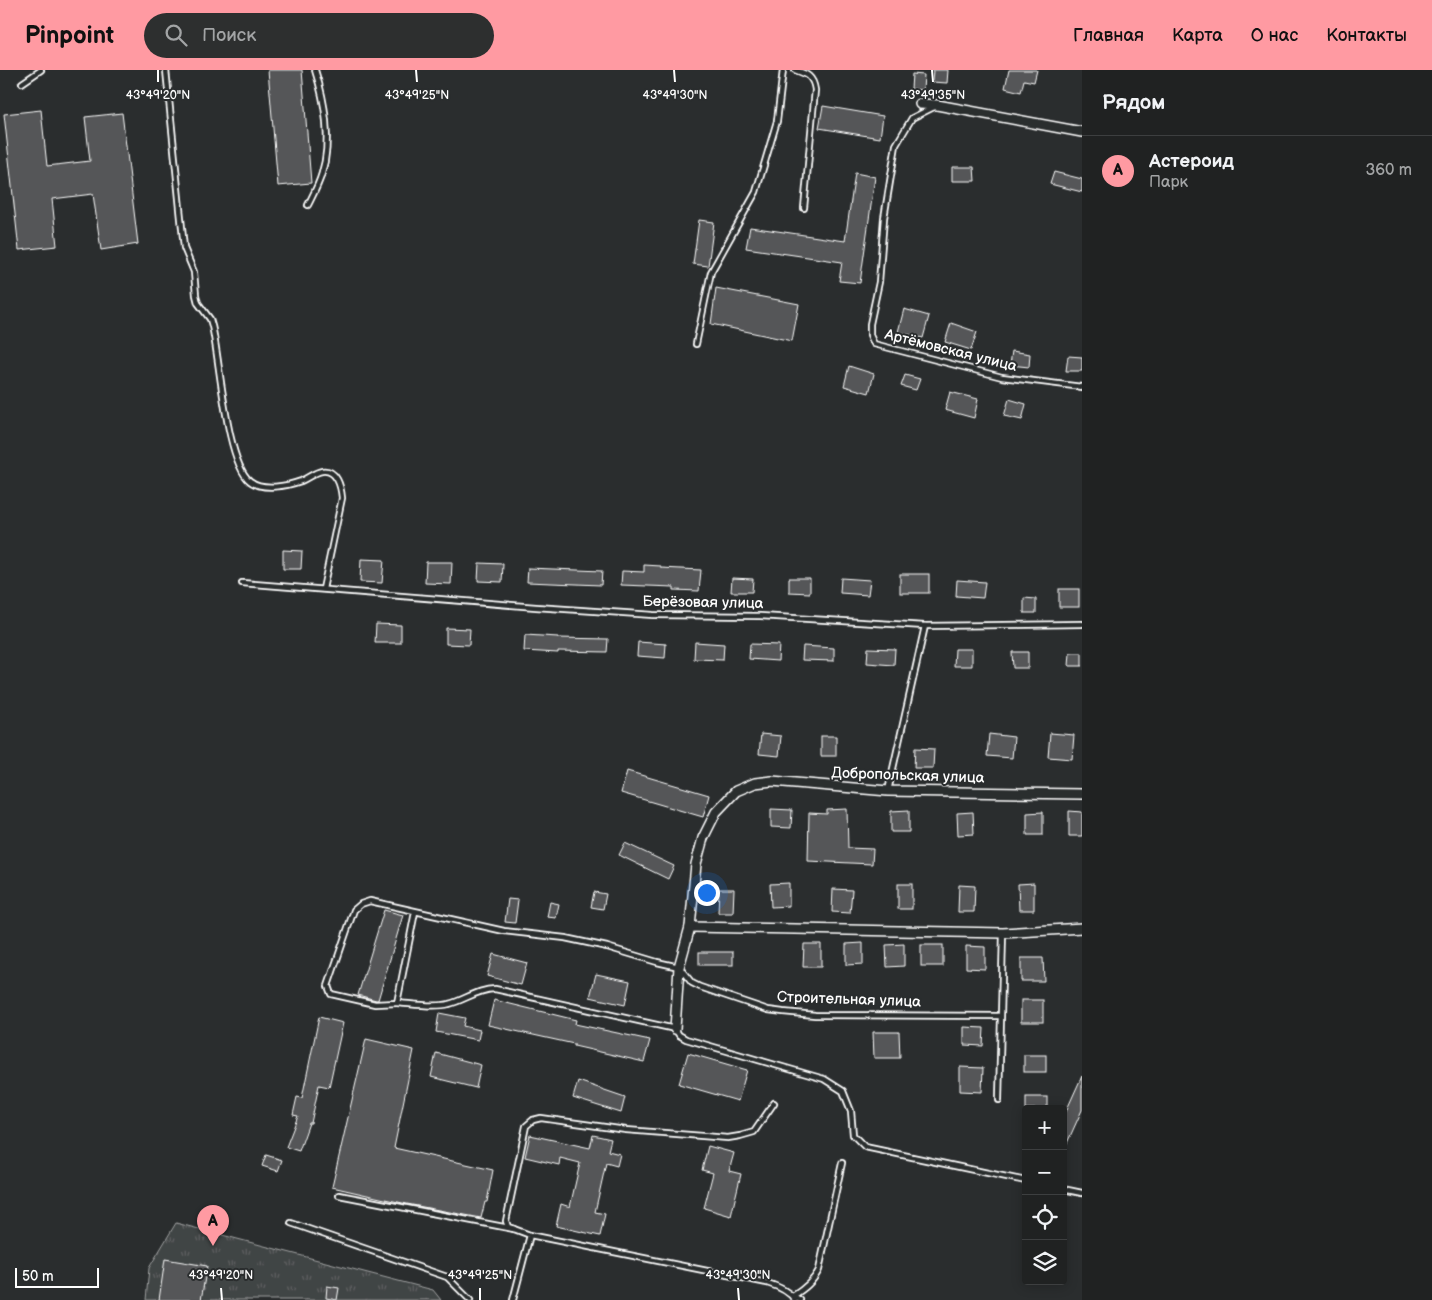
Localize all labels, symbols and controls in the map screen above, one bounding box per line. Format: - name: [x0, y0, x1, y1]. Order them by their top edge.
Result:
- search box: [144, 13, 494, 58]
- text: Pinpoint: [25, 21, 114, 50]
- icon: search: [162, 21, 190, 49]
- text: Поиск: [202, 24, 256, 47]
- text: Главная: [1073, 25, 1144, 46]
- text: Карта: [1172, 25, 1223, 46]
- text: О нас: [1251, 25, 1298, 46]
- text: Контакты: [1326, 25, 1407, 46]
- text: 43°49'20"N: [126, 88, 190, 103]
- text: 43°49'25"N: [385, 88, 449, 103]
- text: 43°49'30"N: [643, 88, 707, 103]
- text: 43°49'35"N: [901, 88, 965, 103]
- text: Рядом: [1102, 90, 1165, 115]
- text: Астероид: [1149, 150, 1234, 173]
- text: A: [1113, 161, 1123, 180]
- text: 360 m: [1365, 161, 1412, 180]
- text: Парк: [1149, 173, 1188, 192]
- street label: Артёмовская улица: [882, 325, 1019, 376]
- street label: Берёзовая улица: [642, 592, 764, 613]
- street label: Добропольская улица: [831, 763, 985, 788]
- your location: [694, 880, 720, 906]
- street label: Строительная улица: [777, 987, 922, 1012]
- map controls: [1022, 1105, 1067, 1285]
- button: +: [1022, 1105, 1067, 1150]
- button: −: [1022, 1150, 1067, 1195]
- button: locate: [1022, 1195, 1067, 1240]
- pin: A: [197, 1205, 229, 1246]
- button: layers: [1022, 1240, 1067, 1285]
- scale bar: [15, 1265, 99, 1288]
- text: 50 m: [22, 1268, 54, 1285]
- text: 43°49'20"N: [189, 1268, 253, 1283]
- text: 43°49'25"N: [448, 1268, 512, 1283]
- text: 43°49'30"N: [706, 1268, 770, 1283]

